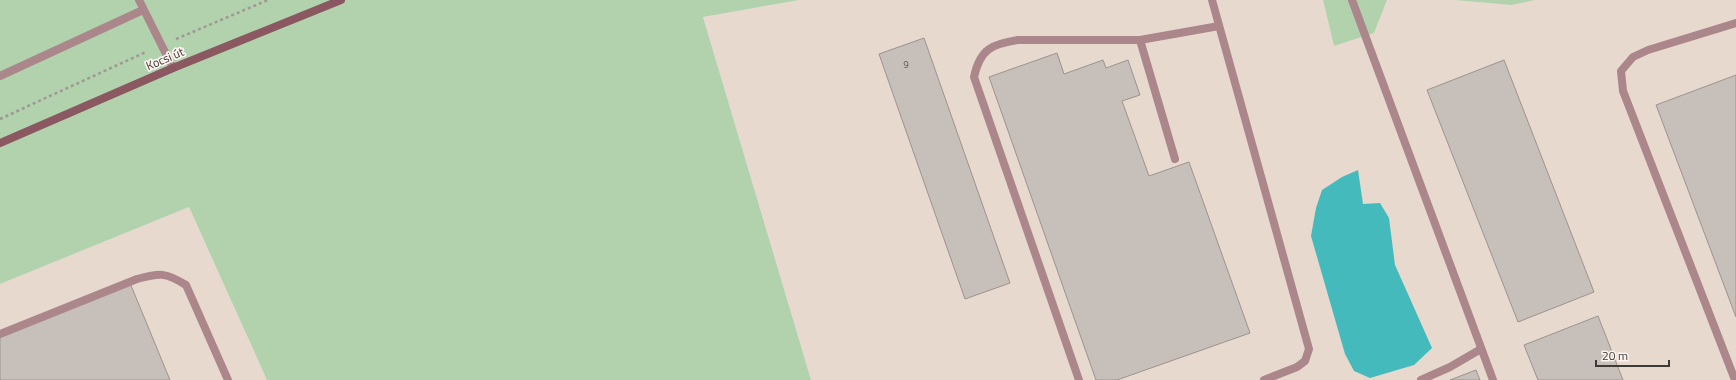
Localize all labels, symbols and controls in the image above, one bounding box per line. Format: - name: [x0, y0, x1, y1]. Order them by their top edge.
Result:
- street label: Kocsi út: [143, 42, 187, 75]
- house number: 9: [903, 57, 909, 72]
- scale bar: [1596, 342, 1669, 368]
- text: 20 m: [1602, 346, 1628, 365]

